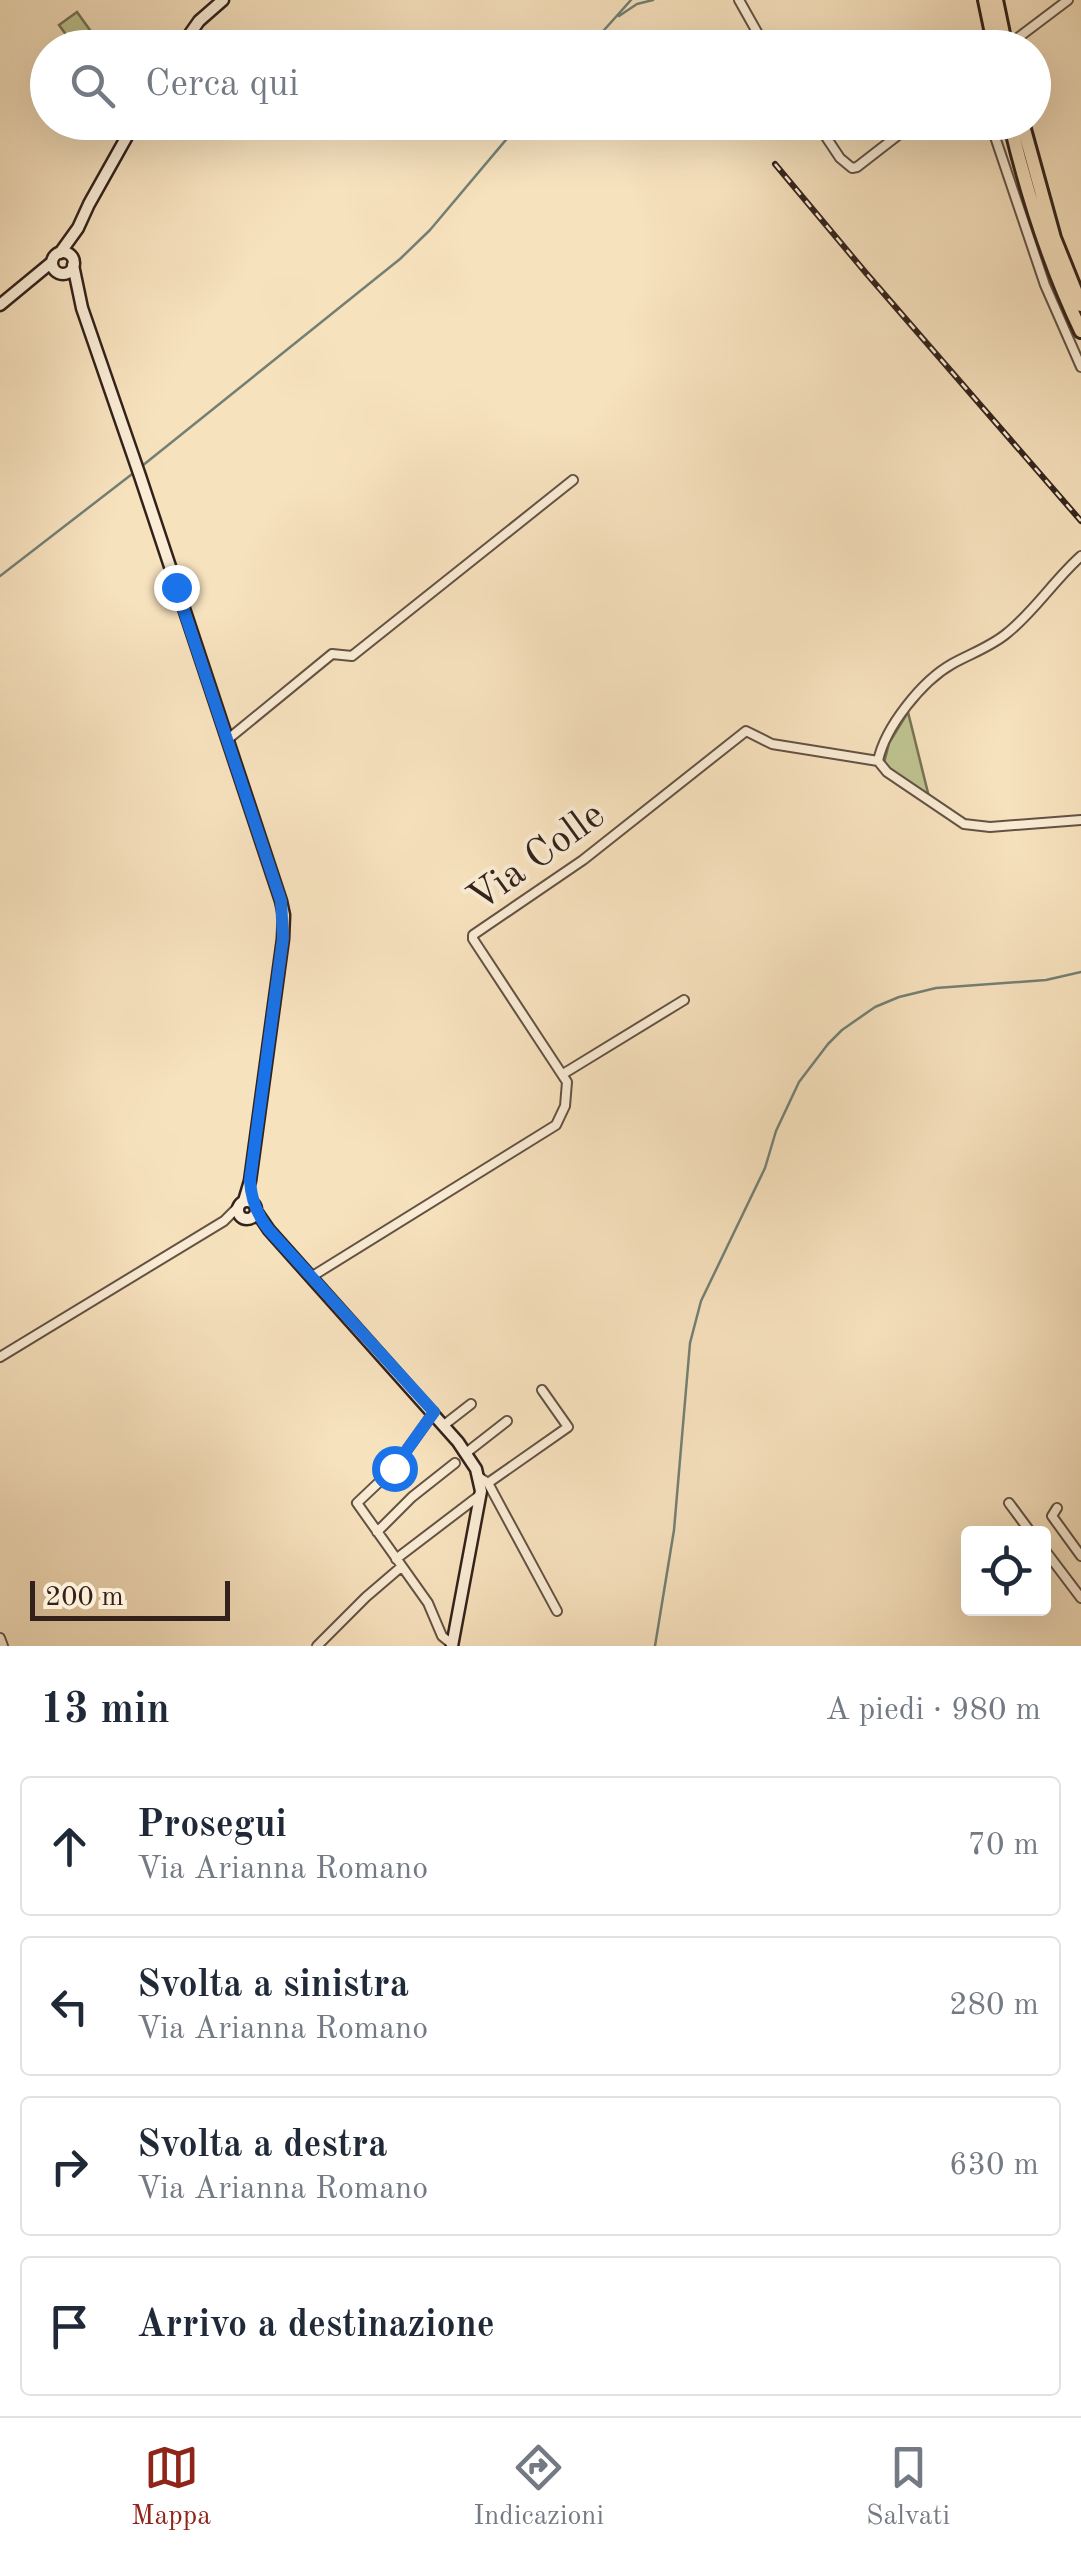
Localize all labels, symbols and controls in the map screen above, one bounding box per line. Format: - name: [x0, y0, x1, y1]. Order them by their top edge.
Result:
- search box: [30, 30, 1051, 140]
- icon: search: [65, 58, 120, 113]
- text: Cerca qui: [145, 66, 299, 104]
- route end: [154, 565, 200, 611]
- street label: Via Colle: [462, 796, 613, 921]
- route start: [372, 1446, 418, 1492]
- map controls: [961, 1526, 1051, 1616]
- button: locate: [961, 1526, 1051, 1616]
- scale bar: [30, 1576, 230, 1620]
- text: 200 m: [45, 1584, 124, 1612]
- text: 13 min: [40, 1690, 170, 1732]
- text: A piedi · 980 m: [825, 1695, 1041, 1727]
- text: Prosegui: [137, 1807, 287, 1845]
- icon: ahead: [42, 1819, 97, 1874]
- text: 70 m: [968, 1830, 1039, 1862]
- text: Via Arianna Romano: [137, 1854, 428, 1886]
- text: Svolta a sinistra: [137, 1967, 409, 2005]
- icon: left: [42, 1979, 97, 2034]
- text: 280 m: [949, 1990, 1039, 2022]
- text: Via Arianna Romano: [137, 2014, 428, 2046]
- text: Svolta a destra: [137, 2127, 388, 2165]
- icon: right: [42, 2139, 97, 2194]
- text: 630 m: [949, 2150, 1039, 2182]
- text: Via Arianna Romano: [137, 2174, 428, 2206]
- icon: arrive: [42, 2299, 97, 2354]
- text: Arrivo a destinazione: [137, 2307, 495, 2345]
- tab: Mappa: [131, 2440, 211, 2535]
- tab: Indicazioni: [473, 2440, 604, 2535]
- tab: Salvati: [866, 2440, 950, 2535]

